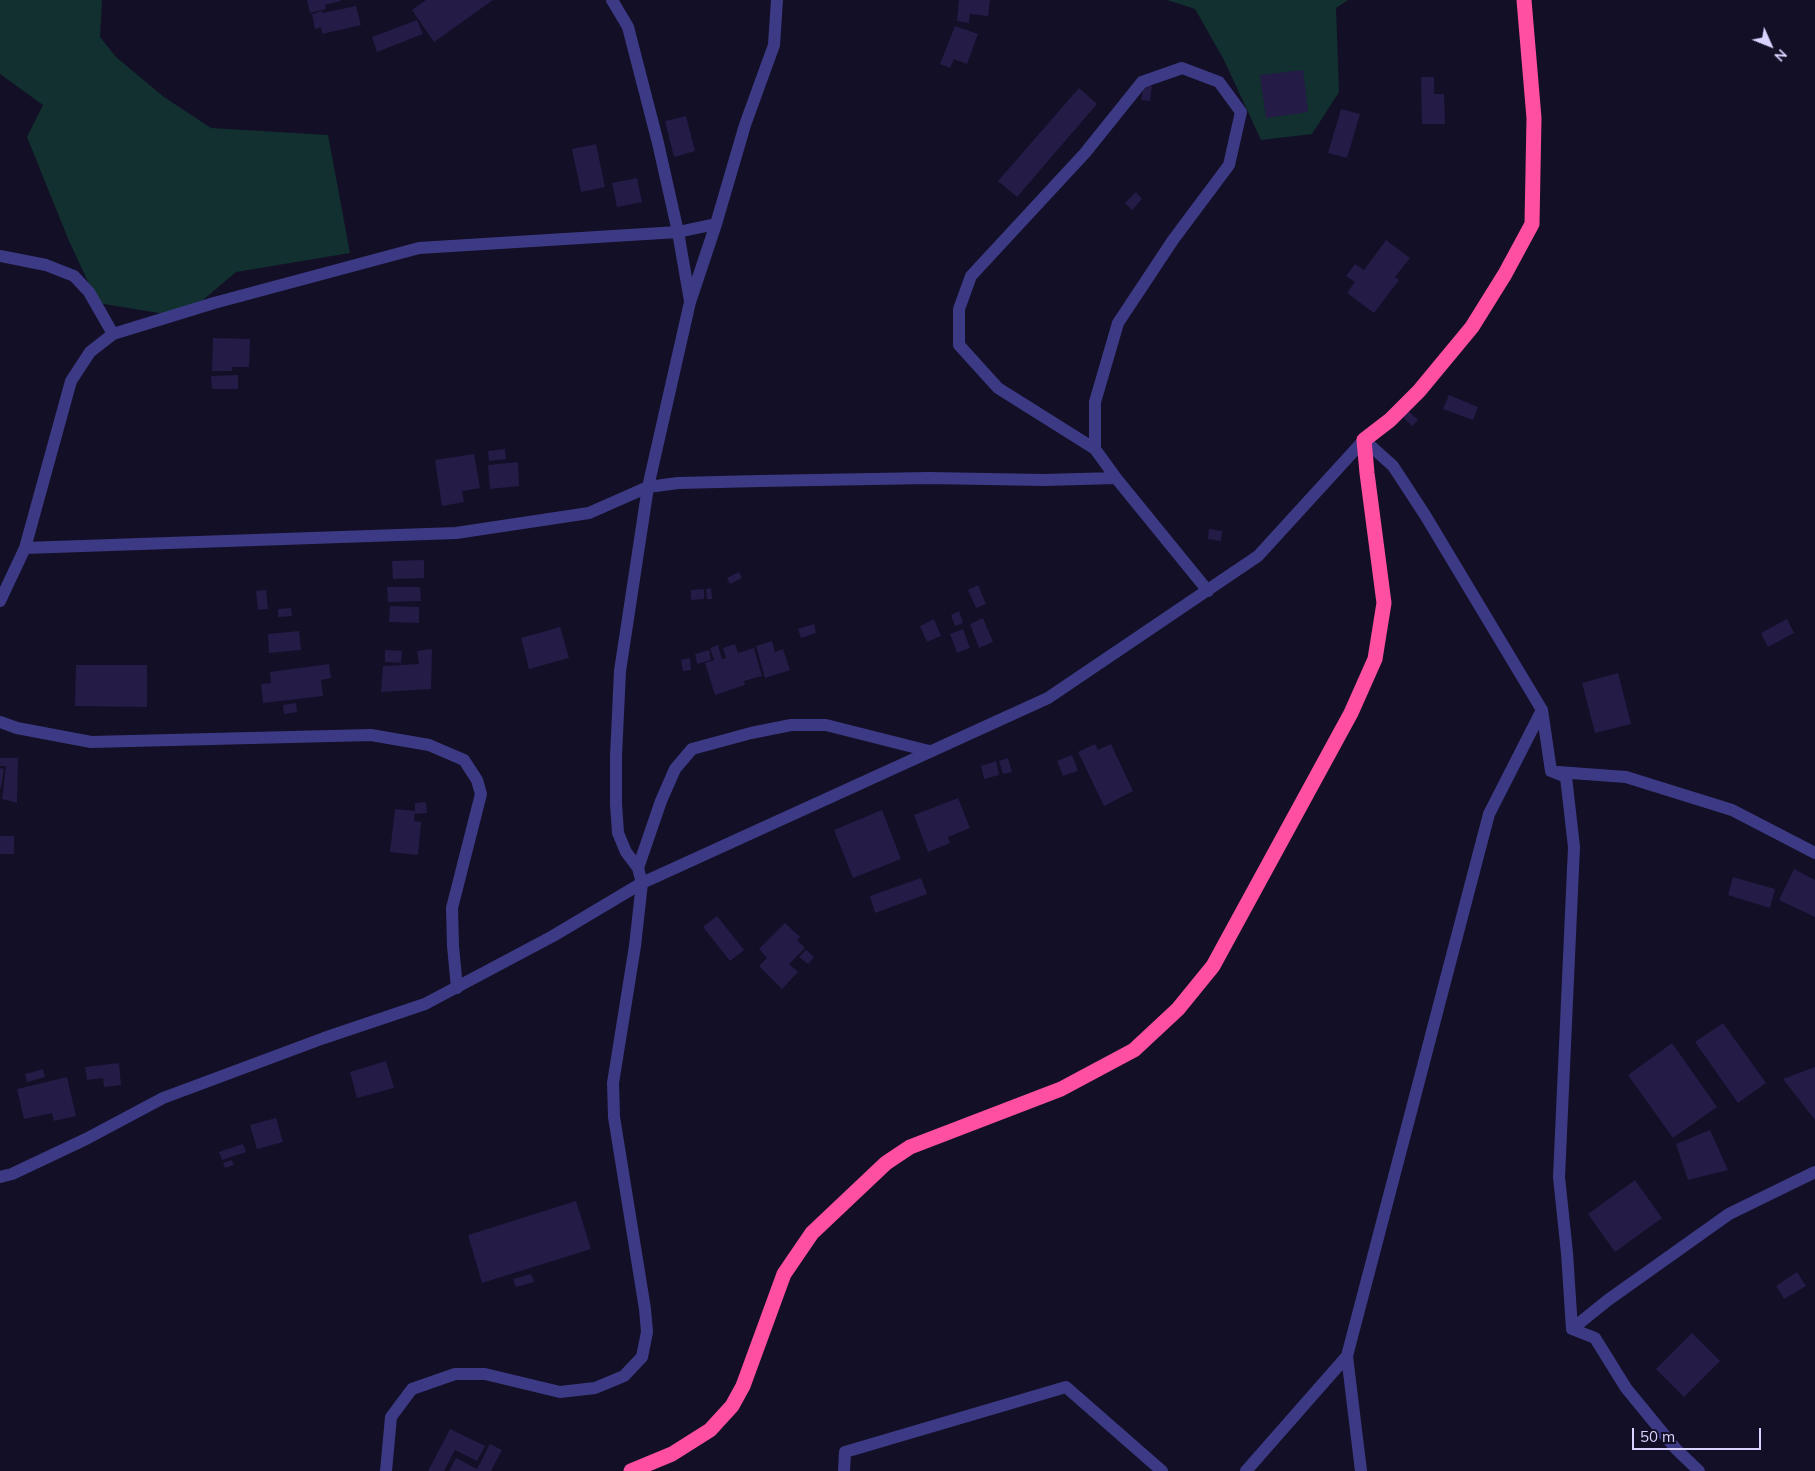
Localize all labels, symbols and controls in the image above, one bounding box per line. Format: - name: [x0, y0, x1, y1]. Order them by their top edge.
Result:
- north arrow: [1745, 20, 1795, 70]
- text: N: [1771, 45, 1791, 65]
- scale bar: [1635, 1418, 1764, 1450]
- text: 50 m: [1640, 1427, 1675, 1446]

